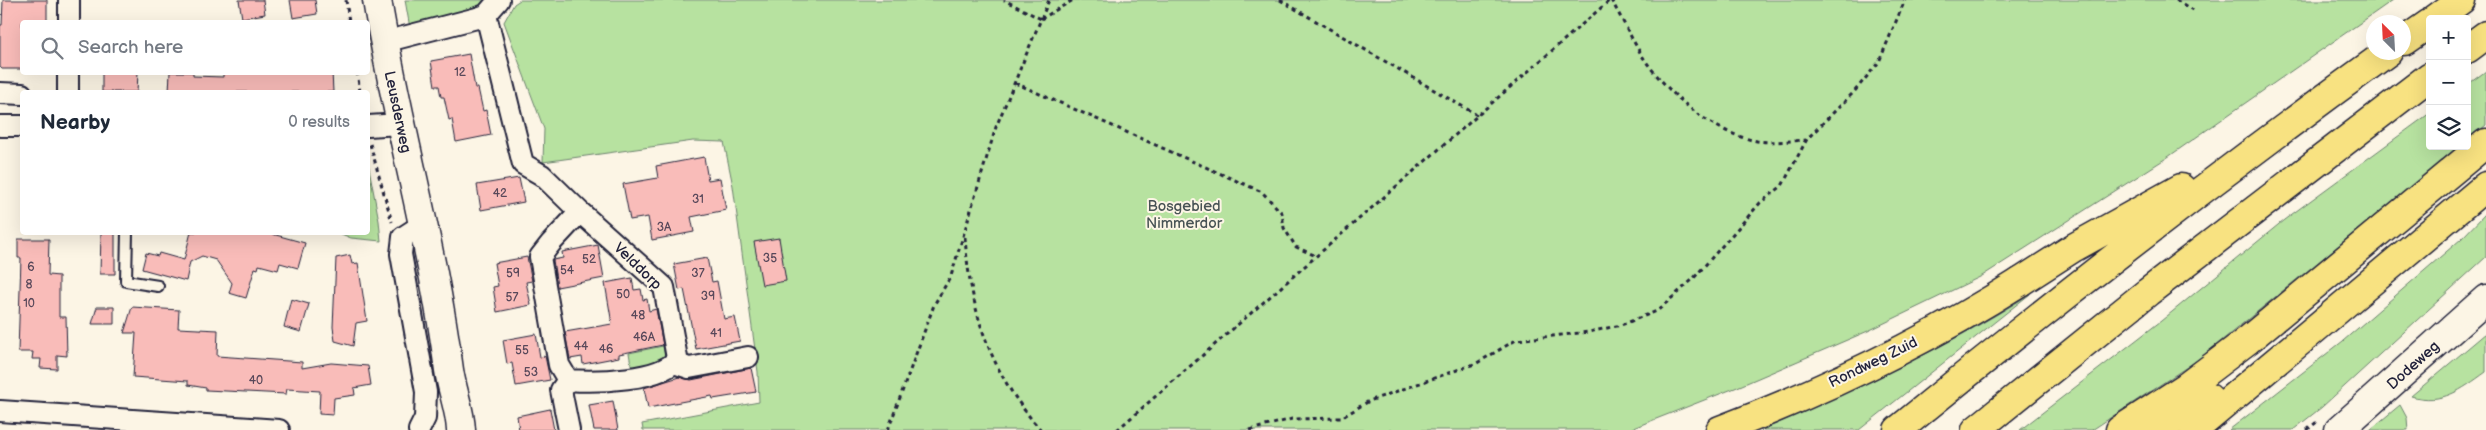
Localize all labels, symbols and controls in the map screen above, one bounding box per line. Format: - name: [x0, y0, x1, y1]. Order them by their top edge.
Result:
- north arrow: [2366, 15, 2411, 60]
- map controls: [2426, 15, 2471, 150]
- button: +: [2426, 15, 2471, 60]
- search box: [20, 20, 370, 75]
- icon: search: [38, 34, 66, 62]
- text: Search here: [78, 36, 183, 59]
- button: −: [2426, 60, 2471, 105]
- house number: 12: [454, 65, 466, 80]
- street label: Leusderweg: [380, 69, 415, 155]
- button: layers: [2426, 105, 2471, 150]
- text: Nearby: [40, 110, 110, 135]
- text: 0 results: [288, 113, 350, 132]
- house number: 42: [493, 186, 507, 201]
- house number: 31: [692, 192, 704, 207]
- park label: Bosgebied Nimmerdor: [1146, 197, 1223, 233]
- house number: 3A: [657, 220, 672, 235]
- street label: Velddorp: [609, 239, 666, 294]
- house number: 35: [763, 251, 777, 266]
- house number: 52: [582, 252, 596, 267]
- house number: 6: [27, 260, 35, 275]
- house number: 54: [560, 263, 575, 278]
- house number: 59: [506, 266, 520, 281]
- house number: 37: [691, 266, 705, 281]
- house number: 8: [26, 277, 33, 292]
- house number: 50: [616, 287, 630, 302]
- house number: 39: [701, 289, 715, 304]
- house number: 57: [506, 290, 518, 305]
- house number: 10: [23, 296, 35, 311]
- house number: 48: [631, 308, 645, 323]
- house number: 41: [710, 326, 722, 341]
- house number: 46A: [633, 330, 656, 345]
- street label: Rondweg Zuid: [1826, 333, 1921, 392]
- street label: Dodeweg: [2383, 337, 2444, 394]
- house number: 44: [574, 339, 589, 354]
- house number: 46: [599, 342, 613, 357]
- house number: 55: [515, 343, 529, 358]
- house number: 53: [524, 365, 538, 380]
- house number: 40: [249, 373, 263, 388]

